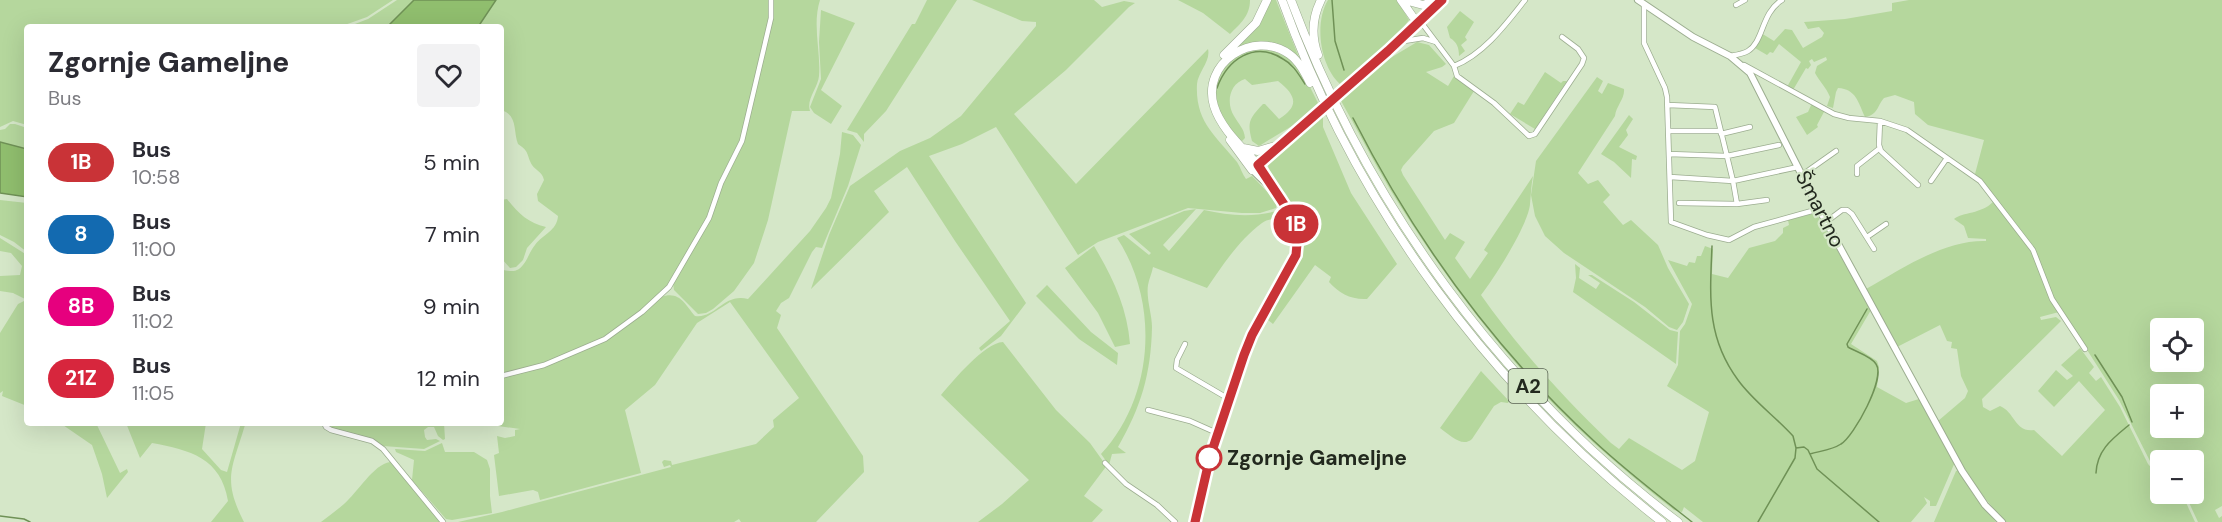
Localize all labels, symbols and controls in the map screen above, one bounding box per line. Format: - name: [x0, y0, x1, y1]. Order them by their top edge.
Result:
- text: Zgornje Gameljne: [48, 44, 289, 81]
- button: heart: [417, 44, 480, 107]
- text: Bus: [48, 85, 82, 111]
- text: Bus: [132, 135, 171, 164]
- text: 1B: [70, 148, 92, 176]
- text: 5 min: [423, 148, 480, 177]
- text: 10:58: [132, 164, 180, 190]
- street label: Šmartno: [1789, 166, 1851, 252]
- line badge: 1B: [1269, 204, 1323, 244]
- text: Bus: [132, 207, 171, 236]
- text: 1B: [1285, 210, 1307, 238]
- text: 8: [74, 220, 88, 248]
- text: 7 min: [425, 220, 480, 249]
- text: 11:00: [132, 236, 176, 262]
- text: Bus: [132, 279, 171, 308]
- text: 8B: [68, 292, 94, 320]
- text: 9 min: [423, 292, 480, 321]
- text: 11:02: [132, 308, 174, 334]
- map controls: [2150, 318, 2204, 504]
- button: locate: [2150, 318, 2204, 372]
- text: Bus: [132, 351, 171, 380]
- text: 21Z: [65, 364, 97, 392]
- text: 12 min: [417, 364, 480, 393]
- road number: A2: [1508, 369, 1547, 403]
- text: 11:05: [132, 380, 174, 406]
- button: +: [2150, 384, 2204, 438]
- place label: Zgornje Gameljne: [1227, 444, 1407, 472]
- marker: Zgornje Gameljne: [1196, 445, 1222, 471]
- button: −: [2150, 450, 2204, 504]

